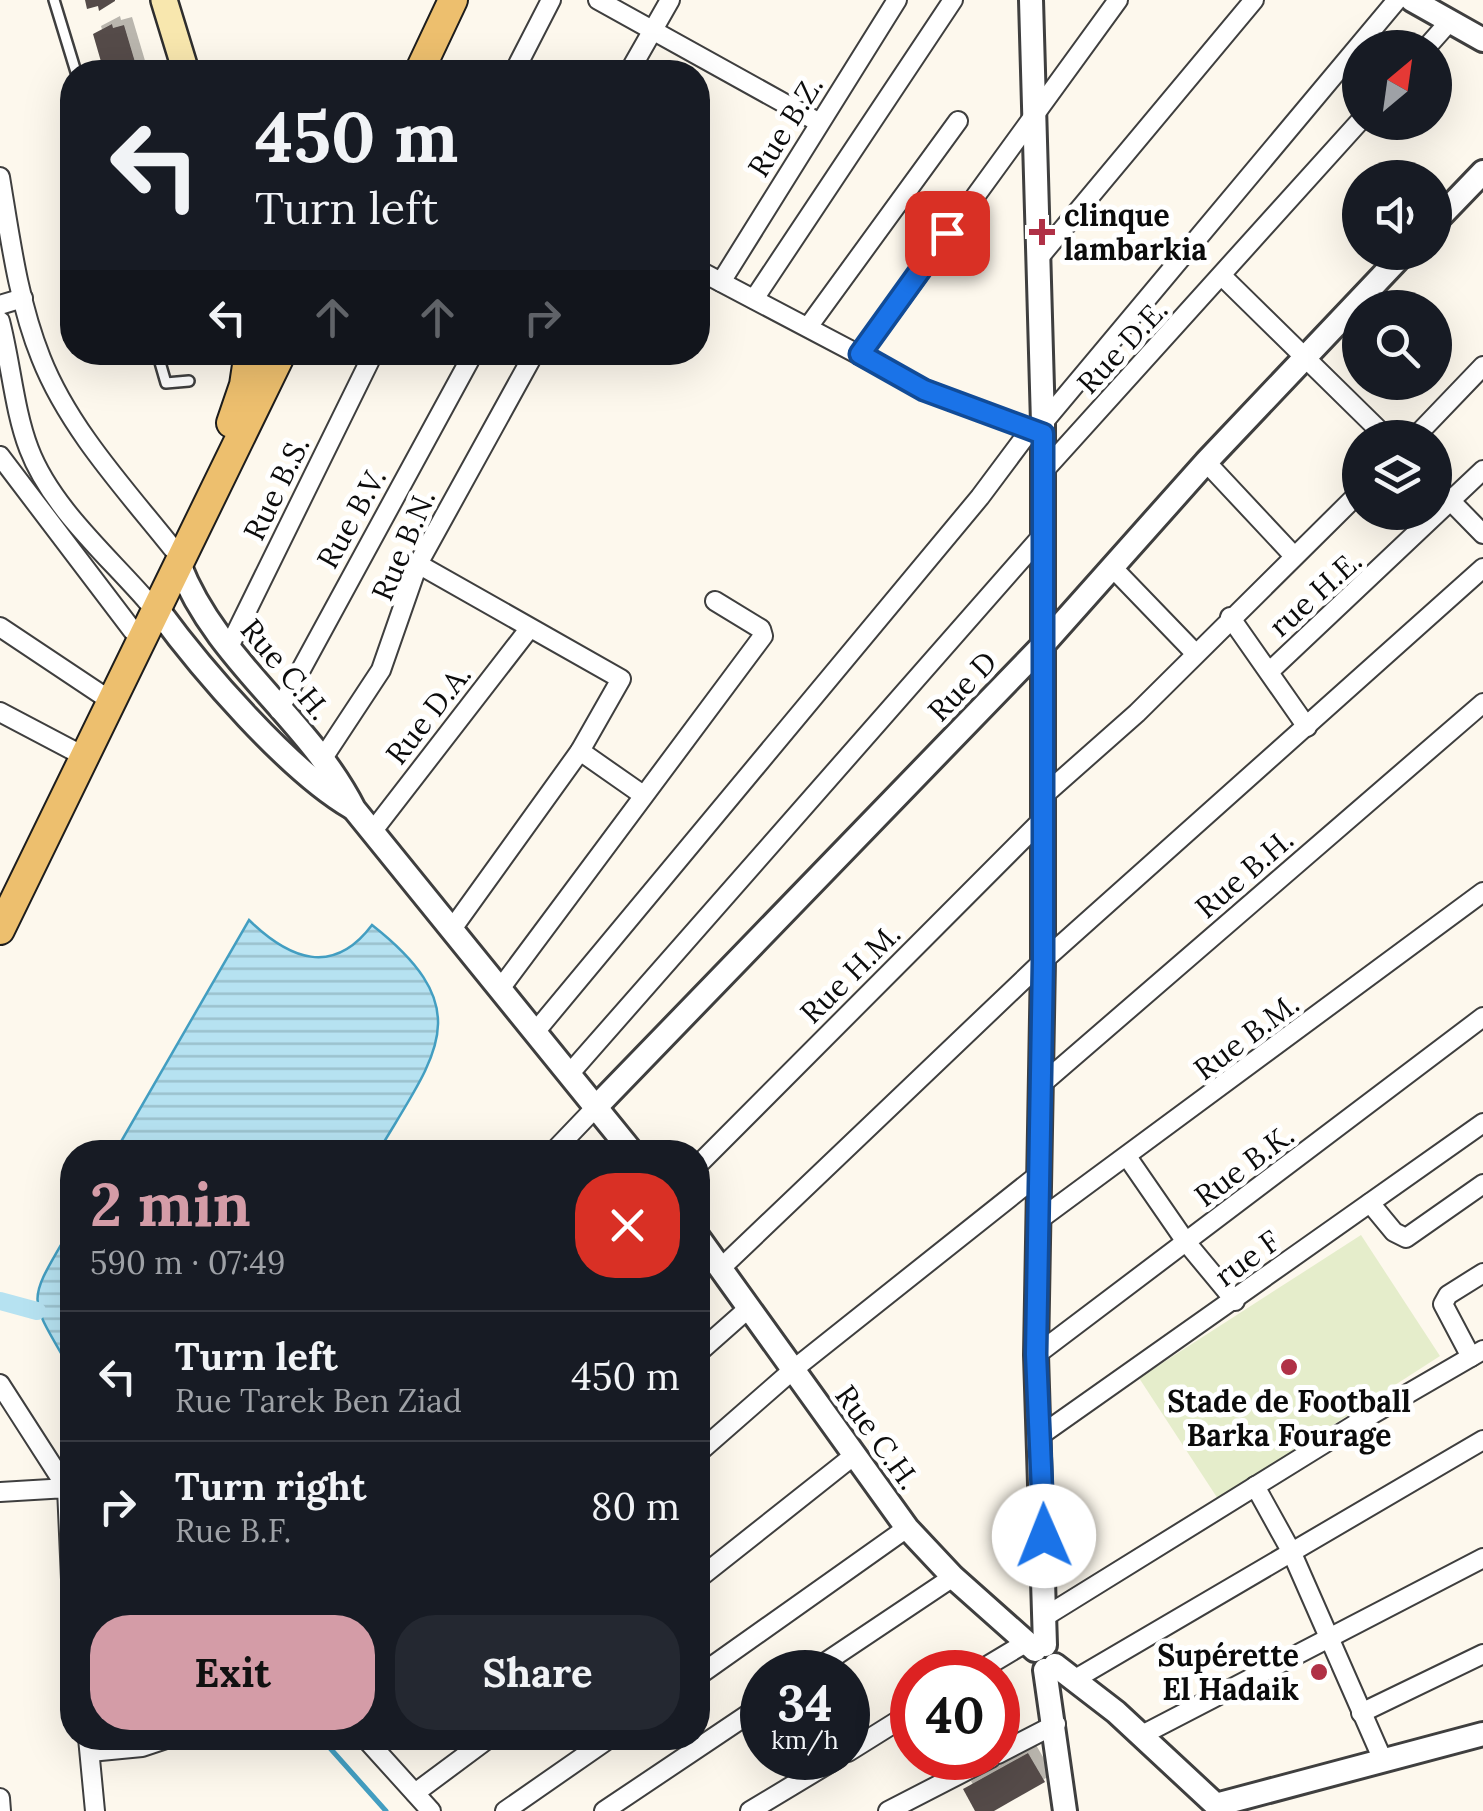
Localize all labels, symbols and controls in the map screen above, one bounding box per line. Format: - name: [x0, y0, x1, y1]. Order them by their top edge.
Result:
- north arrow: [1342, 30, 1452, 140]
- map controls: [1342, 30, 1452, 530]
- street label: Rue B.Z.: [739, 68, 831, 184]
- text: 450 m: [255, 92, 458, 181]
- icon: left: [90, 100, 220, 230]
- button: sound: [1342, 160, 1452, 270]
- text: Turn left: [255, 179, 438, 236]
- pin: [905, 191, 990, 276]
- place label: clinque lambarkia: [1064, 196, 1207, 268]
- icon: arrive: [920, 206, 975, 261]
- marker: clinque lambarkia: [1029, 219, 1055, 245]
- icon: left: [200, 290, 255, 345]
- icon: ahead: [305, 290, 360, 345]
- icon: ahead: [410, 290, 465, 345]
- icon: right: [515, 290, 570, 345]
- button: search: [1342, 290, 1452, 400]
- street label: Rue D.E.: [1069, 291, 1175, 401]
- button: layers: [1342, 420, 1452, 530]
- street label: Rue B.S.: [235, 430, 317, 546]
- street label: Rue B.V.: [308, 461, 394, 575]
- street label: Rue B.N.: [363, 484, 443, 606]
- street label: rue H.E.: [1261, 541, 1369, 645]
- street label: Rue C.H.: [233, 611, 339, 727]
- street label: Rue D: [919, 643, 1005, 729]
- street label: Rue D.A.: [377, 656, 479, 772]
- street label: Rue B.H.: [1187, 820, 1301, 926]
- street label: Rue H.M.: [792, 915, 908, 1031]
- street label: Rue B.M.: [1186, 984, 1306, 1088]
- street label: Rue B.K.: [1187, 1115, 1301, 1215]
- text: 2 min: [90, 1166, 251, 1242]
- button: close: [575, 1173, 680, 1278]
- street label: rue F: [1207, 1222, 1287, 1294]
- text: 590 m · 07:49: [90, 1242, 285, 1283]
- text: Turn left: [175, 1332, 338, 1380]
- icon: left: [90, 1349, 145, 1404]
- text: 450 m: [571, 1352, 680, 1400]
- marker: Stade de Football Barka Fourage: [1278, 1356, 1300, 1378]
- street label: Rue C.H.: [827, 1377, 929, 1497]
- text: Rue Tarek Ben Ziad: [175, 1380, 462, 1421]
- place label: Stade de Football Barka Fourage: [1167, 1382, 1411, 1455]
- text: Turn right: [175, 1462, 366, 1510]
- icon: right: [90, 1479, 145, 1534]
- text: 80 m: [591, 1482, 680, 1530]
- position arrow: [992, 1484, 1096, 1588]
- text: Rue B.F.: [175, 1510, 291, 1551]
- button: Exit: [90, 1615, 375, 1730]
- button: Share: [395, 1615, 680, 1730]
- place label: Supérette El Hadaik: [1157, 1636, 1299, 1708]
- speed limit sign: 40: [890, 1650, 1020, 1780]
- marker: Supérette El Hadaik: [1308, 1661, 1330, 1683]
- text: 34: [777, 1671, 833, 1735]
- text: km/h: [771, 1724, 839, 1756]

